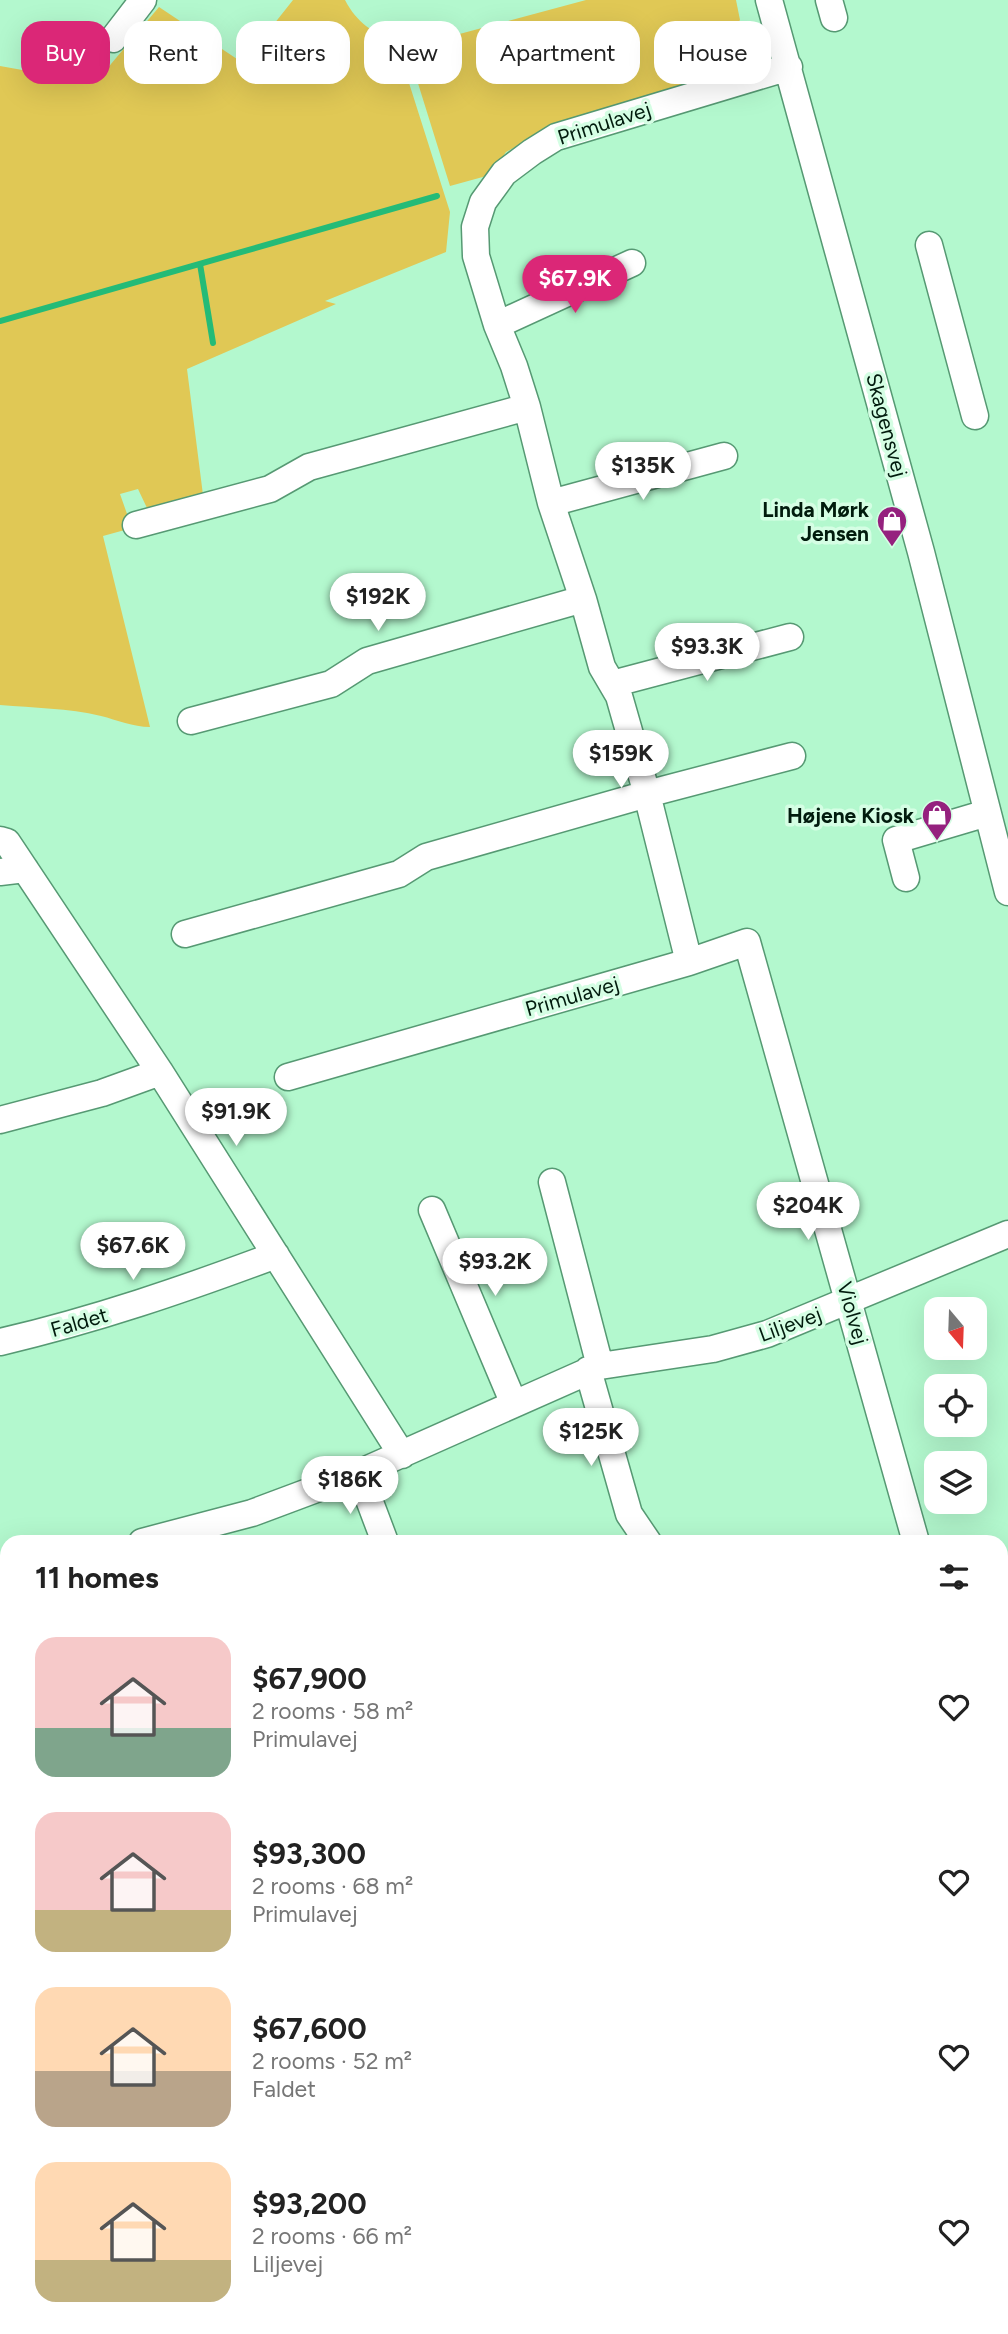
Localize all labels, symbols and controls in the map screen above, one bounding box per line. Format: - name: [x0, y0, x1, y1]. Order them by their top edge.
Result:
- chip: Buy: [21, 21, 110, 84]
- chip: Rent: [124, 21, 222, 84]
- chip: Filters: [236, 21, 350, 84]
- chip: New: [364, 21, 462, 84]
- chip: Apartment: [476, 21, 640, 84]
- chip: House: [654, 21, 771, 84]
- street label: Primulavej: [554, 96, 654, 150]
- pin: $67.9K: [518, 256, 632, 315]
- text: $67.9K: [538, 264, 612, 292]
- street label: Skagensvej: [861, 370, 913, 480]
- pin: $135K: [594, 442, 692, 502]
- text: $135K: [611, 451, 675, 479]
- place label: Linda Mørk Jensen: [762, 497, 870, 546]
- shop icon: Linda Mørk Jensen: [875, 504, 909, 548]
- pin: $192K: [329, 574, 427, 633]
- text: $192K: [346, 582, 410, 610]
- pin: $93.3K: [650, 624, 764, 683]
- text: $93.3K: [671, 632, 743, 660]
- pin: $159K: [572, 730, 670, 790]
- text: $159K: [589, 739, 653, 767]
- shop icon: Højene Kiosk: [920, 798, 954, 842]
- place label: Højene Kiosk: [787, 803, 915, 828]
- street label: Primulavej: [522, 971, 622, 1021]
- pin: $91.9K: [179, 1088, 293, 1148]
- text: $91.9K: [201, 1097, 271, 1125]
- pin: $204K: [759, 1182, 857, 1242]
- text: $204K: [773, 1191, 843, 1219]
- pin: $67.6K: [76, 1222, 190, 1282]
- text: $67.6K: [96, 1231, 170, 1259]
- pin: $93.2K: [438, 1238, 552, 1298]
- text: $93.2K: [458, 1247, 532, 1275]
- street label: Violvej: [832, 1279, 874, 1347]
- north arrow: [924, 1297, 987, 1360]
- map controls: [924, 1297, 987, 1514]
- street label: Liljevej: [755, 1301, 825, 1347]
- street label: Faldet: [48, 1302, 111, 1342]
- button: locate: [924, 1374, 987, 1437]
- pin: $125K: [542, 1408, 640, 1468]
- text: $125K: [559, 1417, 623, 1445]
- button: layers: [924, 1451, 987, 1514]
- pin: $186K: [301, 1456, 399, 1516]
- text: $186K: [317, 1465, 383, 1493]
- icon: filters: [935, 1558, 973, 1596]
- text: 11 homes: [35, 1559, 159, 1596]
- text: $67,900: [252, 1660, 367, 1697]
- icon: home: [91, 1665, 175, 1749]
- icon: heart: [935, 1688, 973, 1726]
- text: 2 rooms · 58 m²: [252, 1697, 413, 1725]
- text: Primulavej: [252, 1725, 358, 1753]
- text: $93,300: [252, 1835, 366, 1872]
- icon: home: [91, 1840, 175, 1924]
- icon: heart: [935, 1863, 973, 1901]
- text: 2 rooms · 68 m²: [252, 1872, 413, 1900]
- text: Primulavej: [252, 1900, 358, 1928]
- text: $67,600: [252, 2010, 367, 2047]
- icon: home: [91, 2015, 175, 2099]
- icon: heart: [935, 2038, 973, 2076]
- text: 2 rooms · 52 m²: [252, 2047, 412, 2075]
- text: Faldet: [252, 2075, 316, 2103]
- text: $93,200: [252, 2185, 367, 2222]
- icon: home: [91, 2190, 175, 2274]
- icon: heart: [935, 2213, 973, 2251]
- text: 2 rooms · 66 m²: [252, 2222, 412, 2250]
- text: Liljevej: [252, 2250, 323, 2278]

